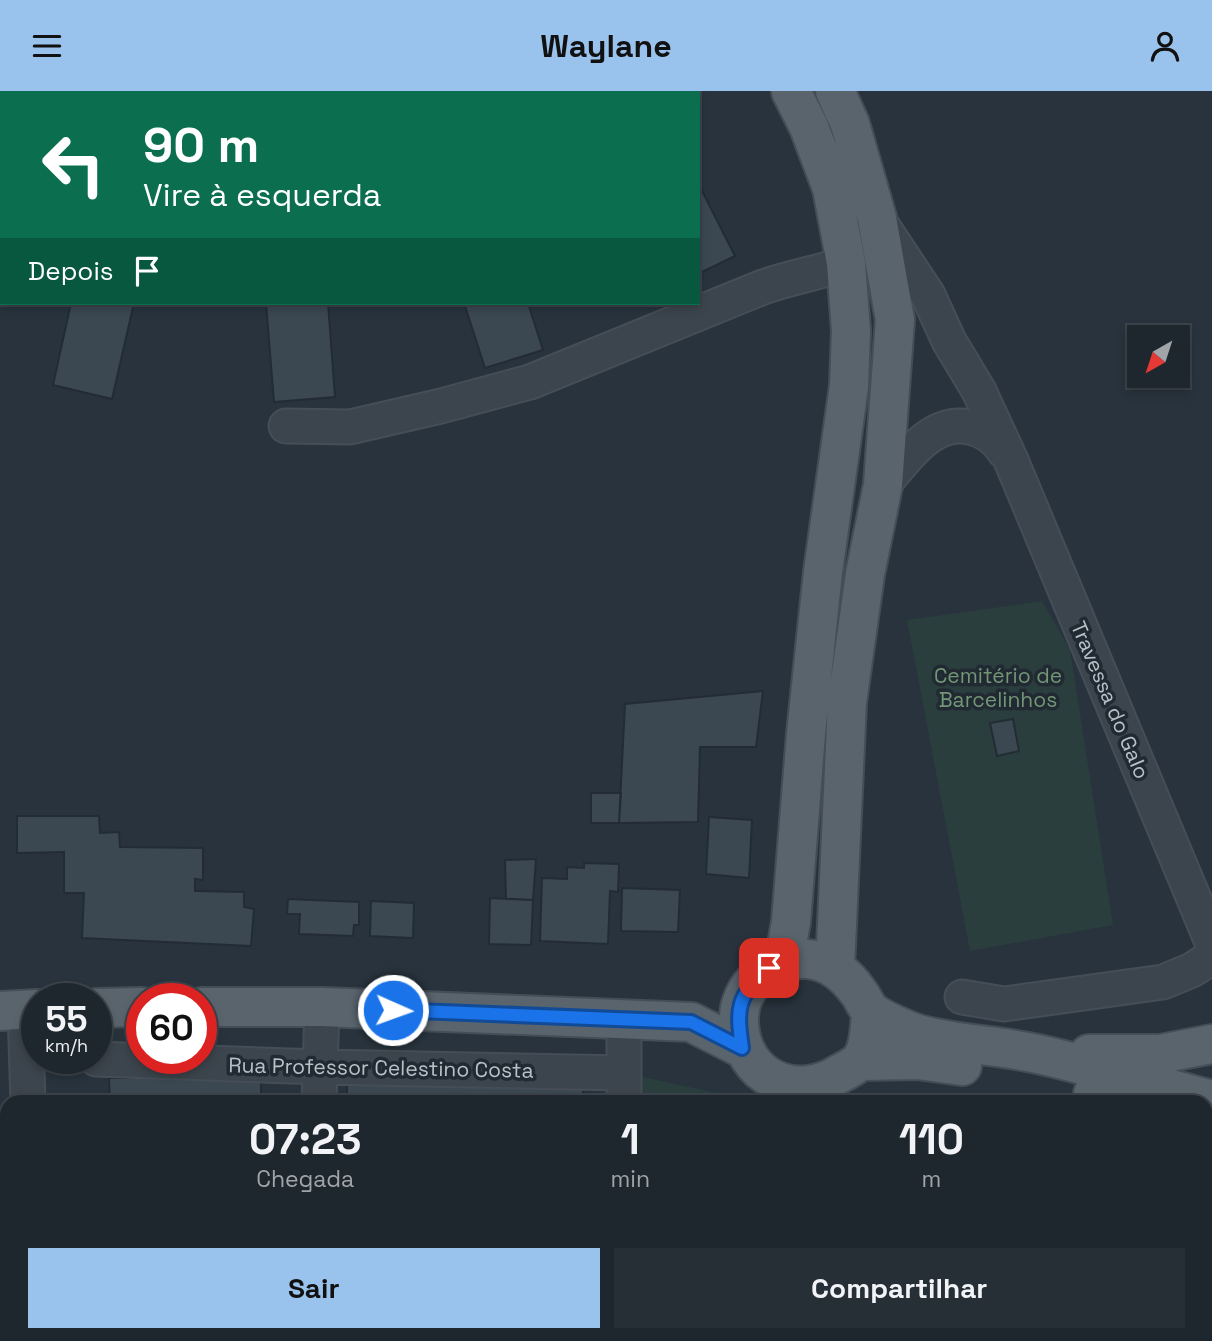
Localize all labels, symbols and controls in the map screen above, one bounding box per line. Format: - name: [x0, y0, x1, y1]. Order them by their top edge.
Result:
- text: Waylane: [540, 26, 672, 66]
- icon: menu: [28, 27, 66, 65]
- icon: person: [1146, 27, 1184, 65]
- text: 90 m: [143, 114, 259, 176]
- icon: left: [28, 119, 119, 210]
- text: Vire à esquerda: [143, 175, 381, 215]
- icon: arrive: [128, 252, 166, 290]
- text: Depois: [28, 254, 114, 288]
- north arrow: [1127, 325, 1190, 389]
- map controls: [1127, 325, 1190, 388]
- street label: Travessa do Galo: [1065, 617, 1156, 783]
- park label: Cemitério de Barcelinhos: [934, 662, 1062, 713]
- pin: [739, 938, 799, 998]
- icon: arrive: [750, 949, 788, 987]
- position arrow: [356, 973, 430, 1047]
- speed limit sign: 60: [126, 983, 217, 1074]
- text: 55: [45, 997, 88, 1041]
- text: km/h: [45, 1034, 88, 1057]
- street label: Rua Professor Celestino Costa: [228, 1051, 534, 1084]
- text: 07:23: [249, 1113, 362, 1166]
- text: 1: [621, 1113, 640, 1166]
- text: 110: [899, 1113, 964, 1166]
- text: Chegada: [256, 1164, 354, 1194]
- text: min: [610, 1164, 650, 1194]
- text: m: [922, 1164, 941, 1194]
- button: Sair: [28, 1248, 600, 1328]
- button: Compartilhar: [614, 1248, 1185, 1328]

